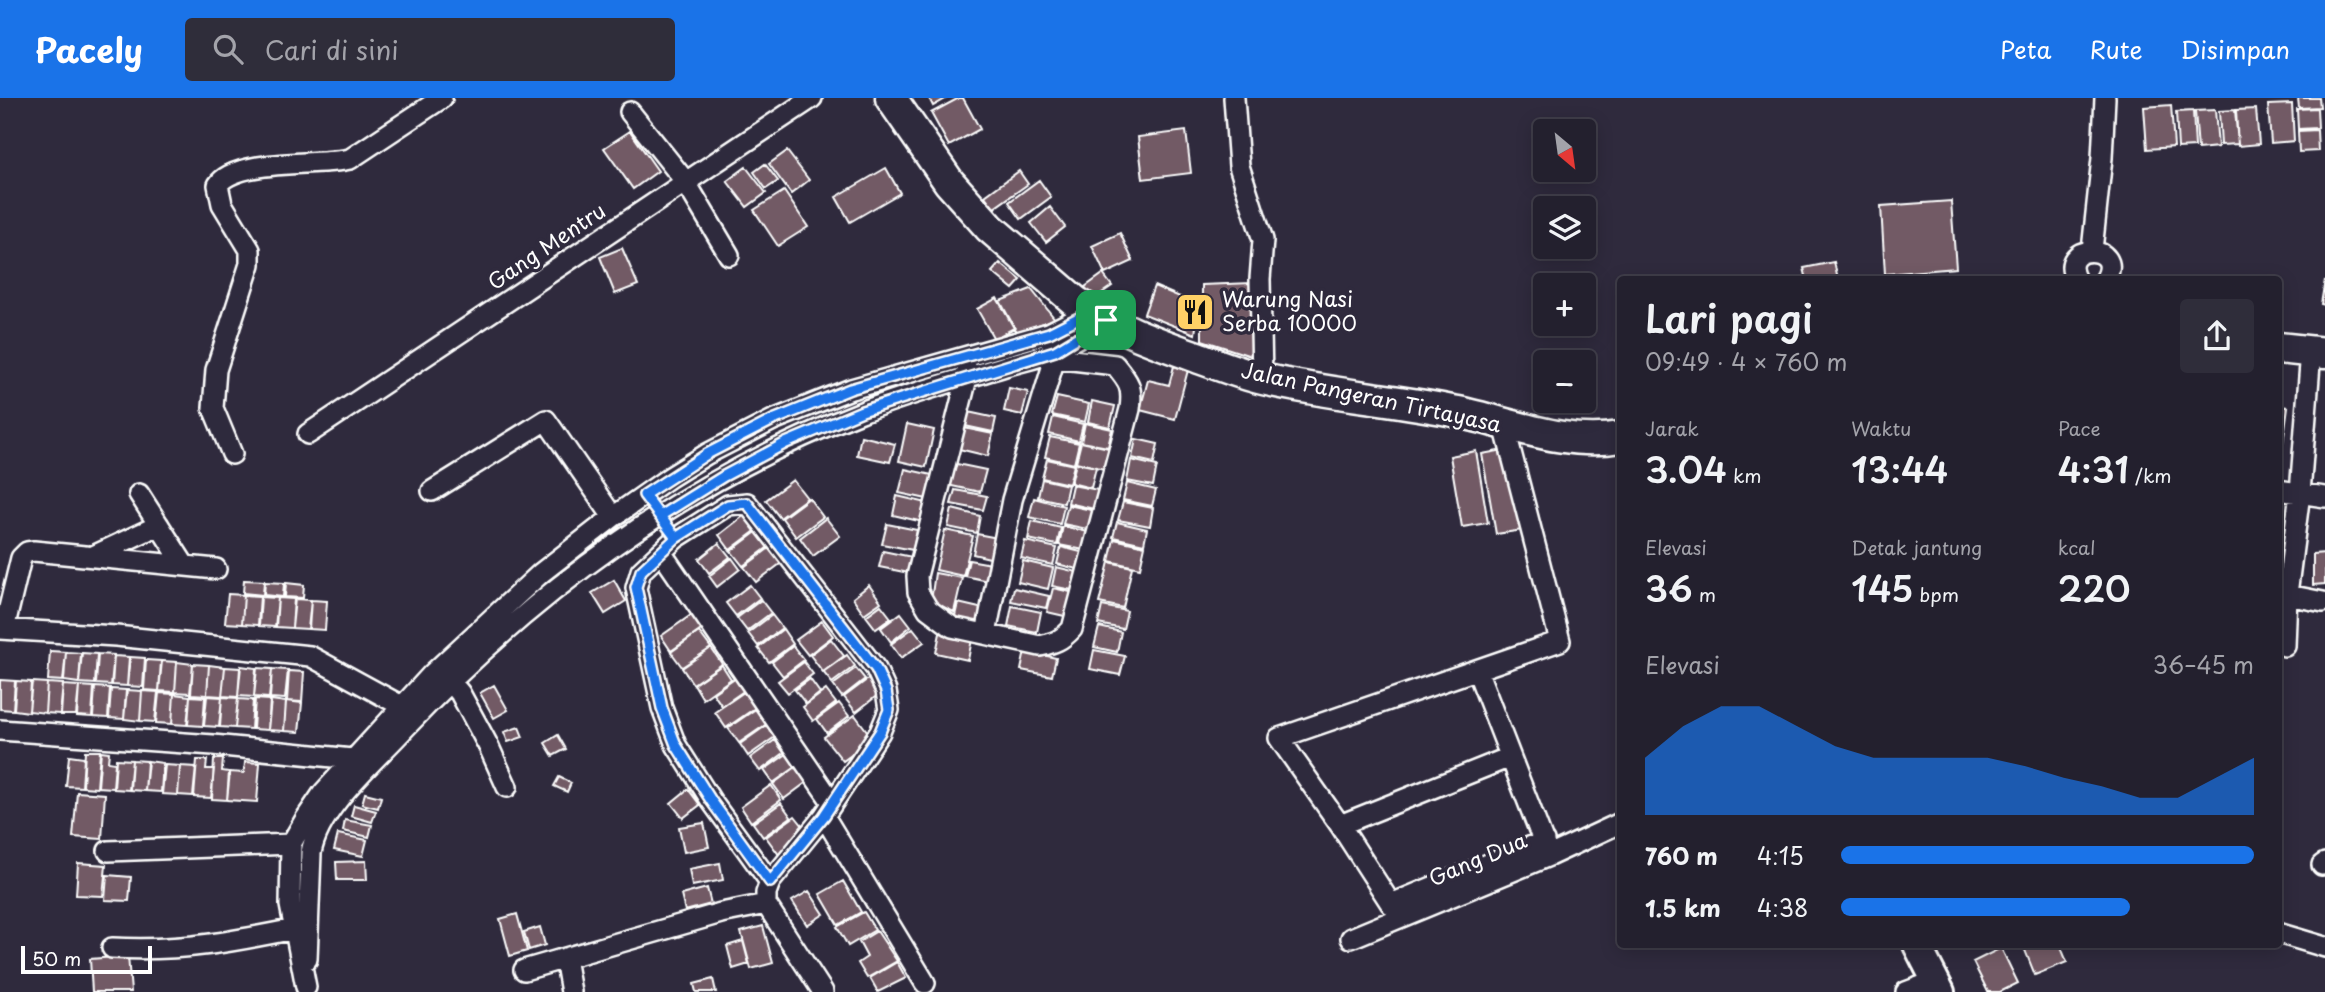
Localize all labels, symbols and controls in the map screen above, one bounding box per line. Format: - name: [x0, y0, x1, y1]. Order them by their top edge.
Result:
- search box: [185, 18, 675, 81]
- text: Pacely: [35, 24, 143, 74]
- icon: search: [209, 30, 247, 68]
- text: Cari di sini: [265, 30, 399, 69]
- text: Peta: [2000, 31, 2052, 67]
- text: Rute: [2090, 31, 2142, 67]
- text: Disimpan: [2180, 31, 2290, 67]
- north arrow: [1533, 119, 1596, 182]
- map controls: [1533, 119, 1596, 413]
- street label: Gang Mentru: [480, 194, 611, 297]
- button: layers: [1533, 196, 1596, 259]
- button: +: [1533, 273, 1596, 336]
- place label: Warung Nasi Serba 10000: [1222, 282, 1357, 338]
- text: Lari pagi: [1645, 289, 1813, 346]
- pin: [1076, 290, 1136, 350]
- restaurant icon: Warung Nasi Serba 10000: [1174, 291, 1216, 333]
- button: share: [2180, 299, 2254, 373]
- icon: arrive: [1087, 301, 1125, 339]
- text: 09:49 · 4 × 760 m: [1645, 344, 1847, 379]
- button: −: [1533, 350, 1596, 413]
- street label: Jalan Pangeran Tirtayasa: [1238, 353, 1505, 439]
- text: Jarak: [1645, 414, 1699, 442]
- text: Waktu: [1851, 414, 1911, 442]
- text: Pace: [2058, 414, 2101, 442]
- text: 3.04: [1645, 442, 1727, 495]
- text: 13:44: [1851, 442, 1948, 495]
- text: 4:31: [2058, 442, 2129, 495]
- text: km: [1727, 461, 1762, 489]
- text: /km: [2129, 461, 2171, 489]
- text: Elevasi: [1645, 533, 1707, 561]
- text: Detak jantung: [1851, 533, 1982, 561]
- text: kcal: [2058, 533, 2096, 561]
- text: 36: [1645, 561, 1693, 614]
- text: 145: [1851, 561, 1913, 614]
- text: 220: [2058, 561, 2131, 614]
- text: m: [1693, 580, 1716, 608]
- text: bpm: [1913, 580, 1959, 608]
- text: Elevasi: [1645, 647, 1720, 682]
- text: 36–45 m: [2153, 647, 2254, 682]
- street label: Gang Dua: [1423, 823, 1531, 893]
- text: 760 m: [1645, 838, 1718, 873]
- text: 4:15: [1757, 838, 1804, 873]
- text: 1.5 km: [1645, 890, 1721, 925]
- text: 4:38: [1757, 890, 1808, 925]
- scale bar: [21, 943, 152, 975]
- text: 50 m: [32, 944, 81, 972]

